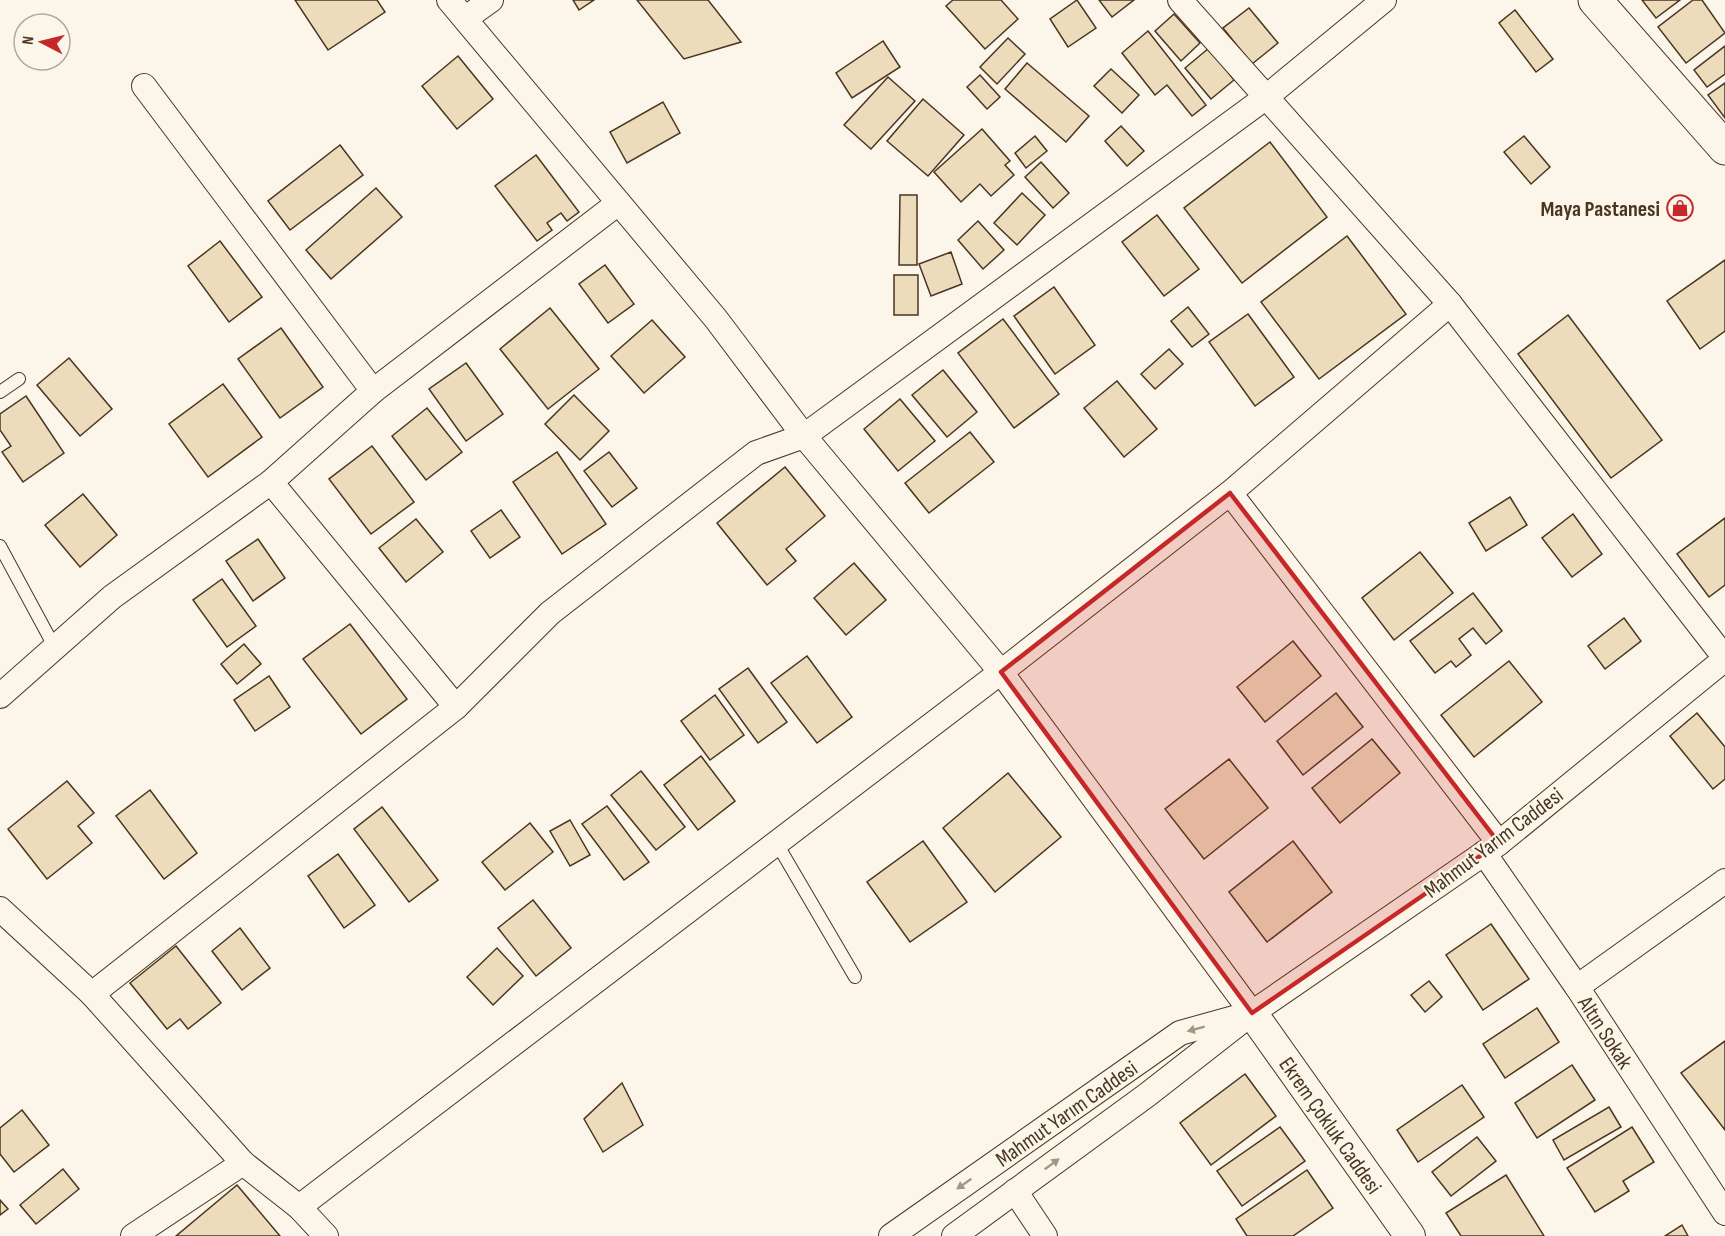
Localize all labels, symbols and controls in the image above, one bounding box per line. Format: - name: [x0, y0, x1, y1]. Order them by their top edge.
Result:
- north arrow: [12, 12, 72, 72]
- text: N: [19, 35, 39, 46]
- shop icon: Maya Pastanesi: [1665, 193, 1695, 223]
- place label: Maya Pastanesi: [1540, 196, 1660, 223]
- street label: Mahmut Yarım Caddesi: [1419, 782, 1569, 904]
- street label: Altın Sokak: [1571, 991, 1639, 1075]
- one-way arrow: [1186, 1025, 1204, 1034]
- street label: Ekrem Çokluk Caddesi: [1273, 1052, 1387, 1200]
- street label: Mahmut Yarım Caddesi: [991, 1055, 1143, 1173]
- one-way arrow: [1044, 1158, 1060, 1170]
- one-way arrow: [957, 1178, 973, 1190]

